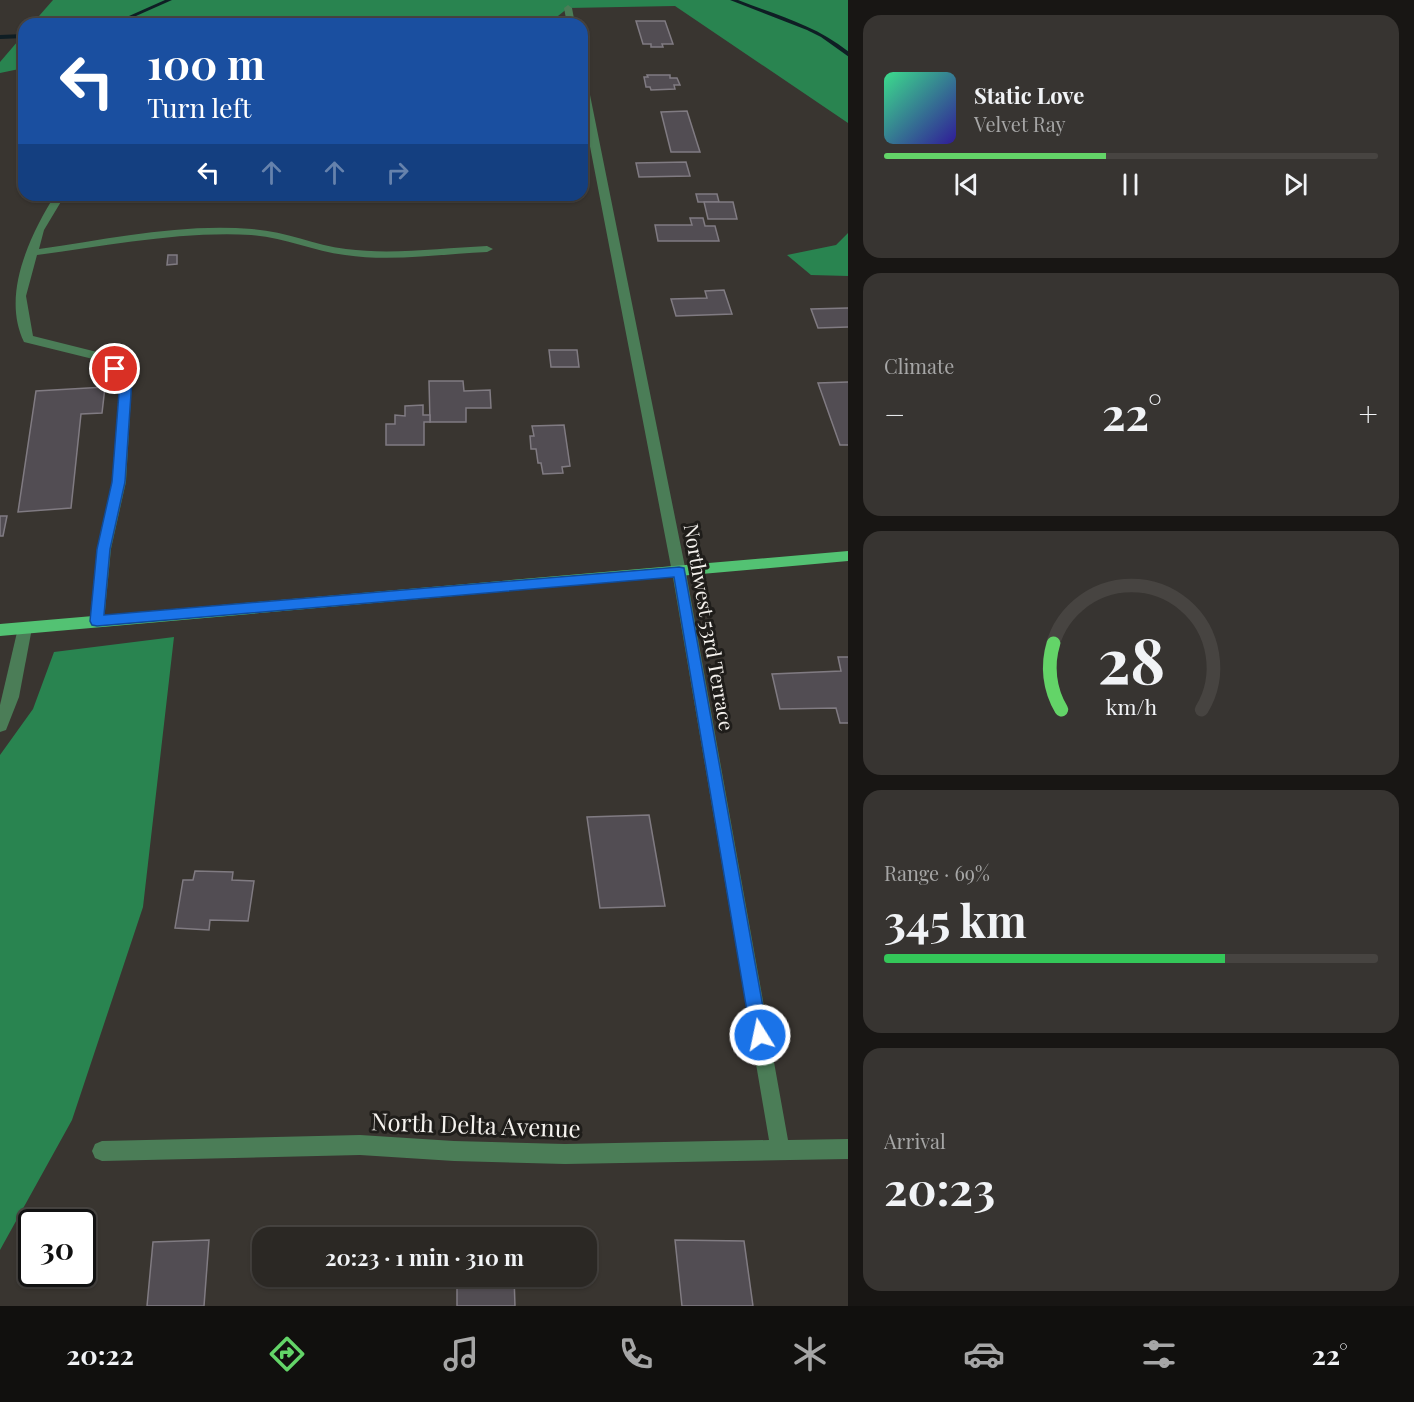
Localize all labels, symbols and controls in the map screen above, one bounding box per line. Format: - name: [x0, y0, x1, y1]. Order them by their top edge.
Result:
- text: 100 m: [147, 35, 265, 91]
- icon: left: [48, 42, 126, 120]
- text: Static Love: [974, 80, 1084, 110]
- text: Turn left: [147, 89, 251, 125]
- text: Velvet Ray: [974, 110, 1066, 137]
- icon: left: [192, 156, 225, 189]
- icon: ahead: [255, 156, 288, 189]
- icon: ahead: [318, 156, 351, 189]
- icon: right: [381, 156, 414, 189]
- icon: previous: [950, 168, 983, 201]
- icon: pause: [1114, 168, 1147, 201]
- icon: next: [1279, 168, 1312, 201]
- pin: [89, 343, 140, 394]
- icon: arrive: [98, 352, 131, 385]
- text: Climate: [884, 352, 954, 379]
- text: 22°: [1102, 382, 1162, 442]
- text: −: [884, 391, 905, 435]
- text: +: [1359, 391, 1378, 435]
- street label: Northwest 53rd Terrace: [679, 521, 741, 733]
- text: 28: [1097, 616, 1165, 700]
- text: km/h: [1105, 692, 1157, 720]
- text: Range · 69%: [884, 859, 990, 886]
- text: 345 km: [884, 889, 1027, 949]
- position arrow: [728, 1003, 792, 1067]
- street label: North Delta Avenue: [371, 1104, 581, 1144]
- text: Arrival: [884, 1127, 946, 1154]
- text: 20:23: [884, 1157, 995, 1217]
- speed limit sign: 30: [18, 1209, 96, 1287]
- text: 20:23 · 1 min · 310 m: [325, 1242, 524, 1272]
- icon: directions: [266, 1333, 308, 1375]
- icon: music: [440, 1333, 482, 1375]
- icon: phone: [615, 1333, 657, 1375]
- icon: climate: [789, 1333, 831, 1375]
- icon: car: [963, 1333, 1005, 1375]
- icon: filters: [1138, 1333, 1180, 1375]
- text: 20:22: [66, 1336, 134, 1372]
- text: 22°: [1312, 1336, 1348, 1372]

